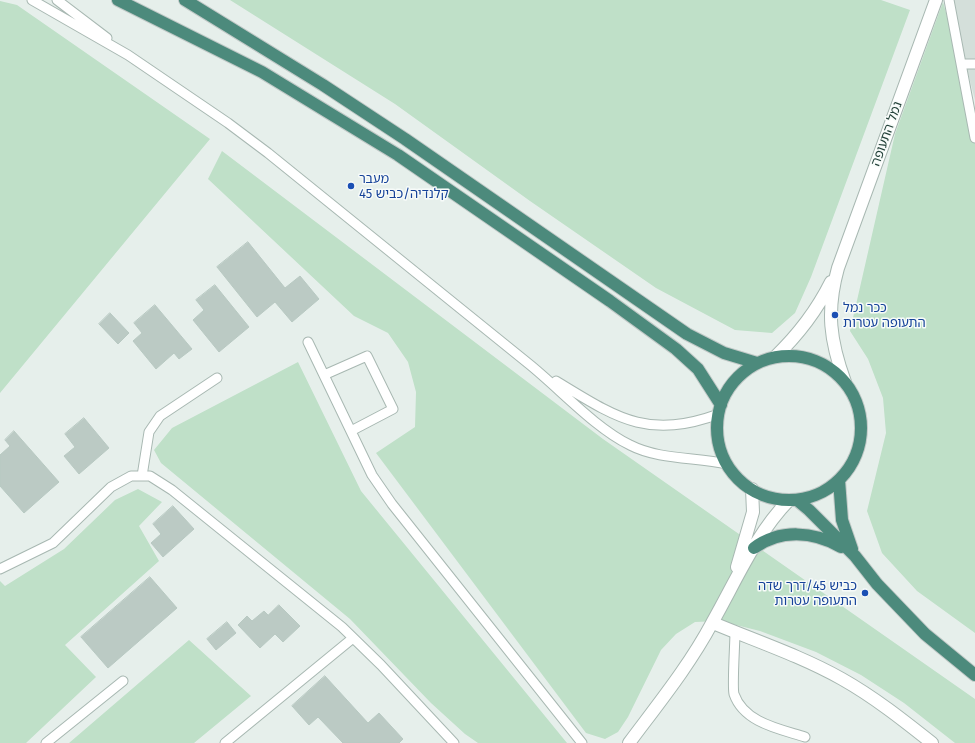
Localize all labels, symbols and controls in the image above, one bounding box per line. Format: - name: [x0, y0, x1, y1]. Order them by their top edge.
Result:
- street label: נמל התעופה: [868, 100, 906, 168]
- place label: מעבר קלנדיה/כביש 45: [359, 171, 449, 202]
- marker: מעבר קלנדיה/כביש 45: [346, 181, 356, 191]
- place label: ככר נמל התעופה עטרות: [843, 300, 926, 331]
- marker: ככר נמל התעופה עטרות: [830, 310, 840, 320]
- place label: כביש 45/דרך שדה התעופה עטרות: [758, 578, 857, 609]
- marker: כביש 45/דרך שדה התעופה עטרות: [860, 588, 870, 598]

